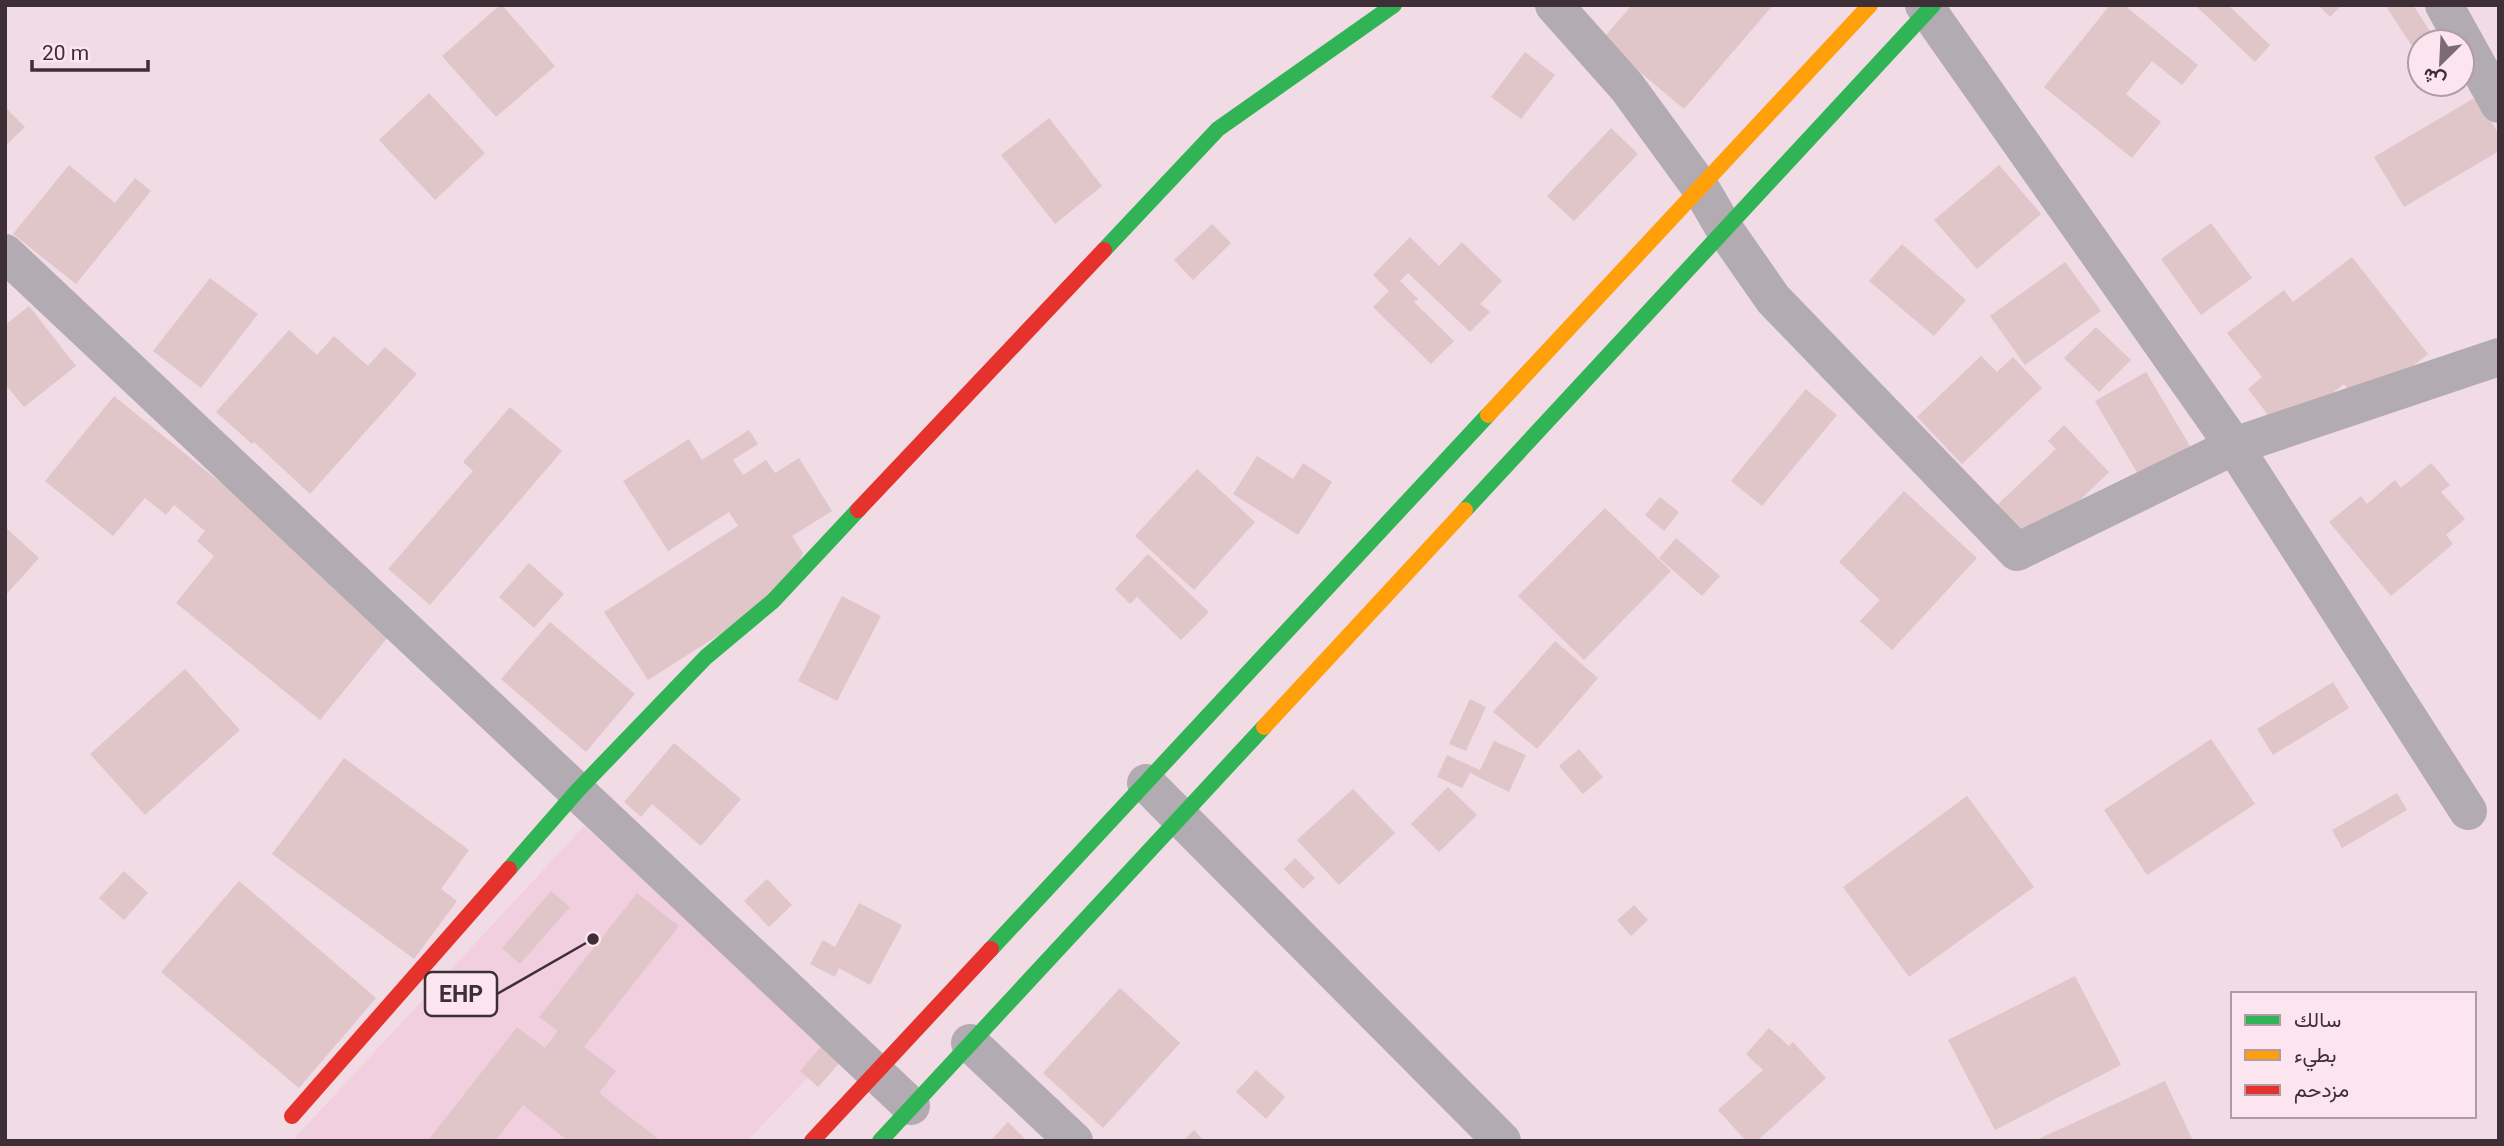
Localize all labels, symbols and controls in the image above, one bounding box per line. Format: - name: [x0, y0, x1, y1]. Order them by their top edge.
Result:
- scale bar: [32, 28, 147, 72]
- north arrow: [2406, 28, 2476, 98]
- text: 20 m: [42, 41, 89, 65]
- text: ش: [2419, 63, 2449, 93]
- callout: EHP: [425, 972, 497, 1016]
- text: EHP: [439, 981, 483, 1008]
- legend: [2231, 992, 2476, 1118]
- text: سالك: [2294, 1008, 2341, 1032]
- text: بطيء: [2294, 1043, 2337, 1072]
- text: مزدحم: [2294, 1078, 2349, 1104]

